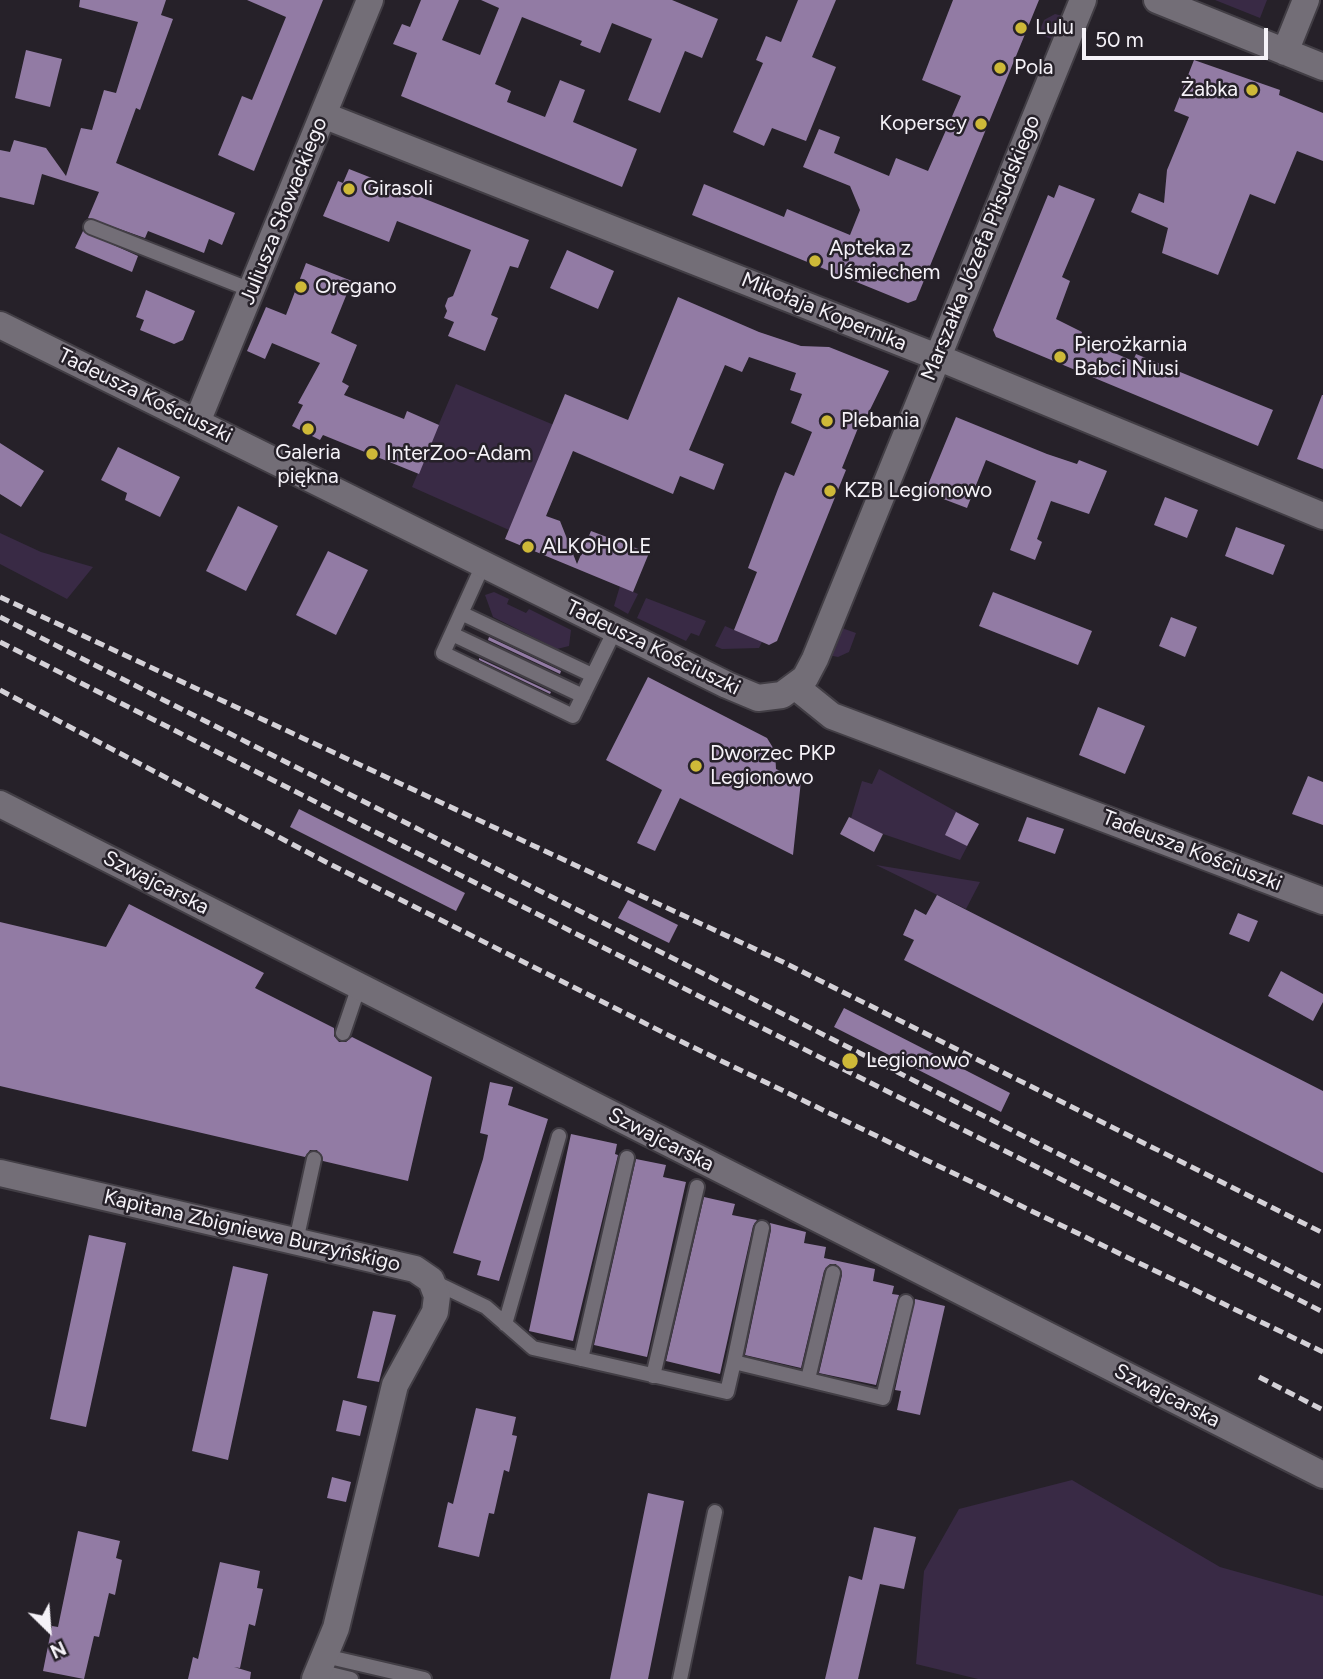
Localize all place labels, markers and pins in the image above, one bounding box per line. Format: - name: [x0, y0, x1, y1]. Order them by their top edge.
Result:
- place label: Lulu: [1035, 15, 1074, 41]
- marker: Lulu: [1013, 20, 1029, 36]
- place label: Pola: [1014, 55, 1053, 81]
- marker: Pola: [992, 60, 1008, 76]
- place label: Żabka: [1181, 77, 1238, 103]
- marker: Żabka: [1244, 82, 1260, 98]
- place label: Koperscy: [879, 111, 967, 137]
- marker: Koperscy: [973, 116, 989, 132]
- place label: Girasoli: [363, 176, 433, 202]
- marker: Girasoli: [341, 181, 357, 197]
- place label: Apteka z Uśmiechem: [829, 236, 940, 286]
- marker: Apteka z Uśmiechem: [807, 253, 823, 269]
- place label: Oregano: [315, 274, 397, 300]
- marker: Oregano: [293, 279, 309, 295]
- place label: Pierożkarnia Babci Niusi: [1074, 332, 1187, 382]
- marker: Pierożkarnia Babci Niusi: [1052, 349, 1068, 365]
- place label: Plebania: [841, 408, 920, 434]
- marker: Plebania: [819, 413, 835, 429]
- marker: Galeria piękna: [300, 421, 316, 437]
- place label: Galeria piękna: [275, 440, 341, 490]
- place label: InterZoo-Adam: [386, 441, 531, 467]
- marker: InterZoo-Adam: [364, 446, 380, 462]
- place label: KZB Legionowo: [844, 478, 992, 504]
- marker: KZB Legionowo: [822, 483, 838, 499]
- place label: ALKOHOLE: [542, 534, 652, 560]
- marker: ALKOHOLE: [520, 539, 536, 555]
- place label: Dworzec PKP Legionowo: [710, 741, 835, 791]
- marker: Dworzec PKP Legionowo: [688, 758, 704, 774]
- place label: Legionowo: [866, 1048, 970, 1074]
- marker: Legionowo: [840, 1051, 860, 1071]

